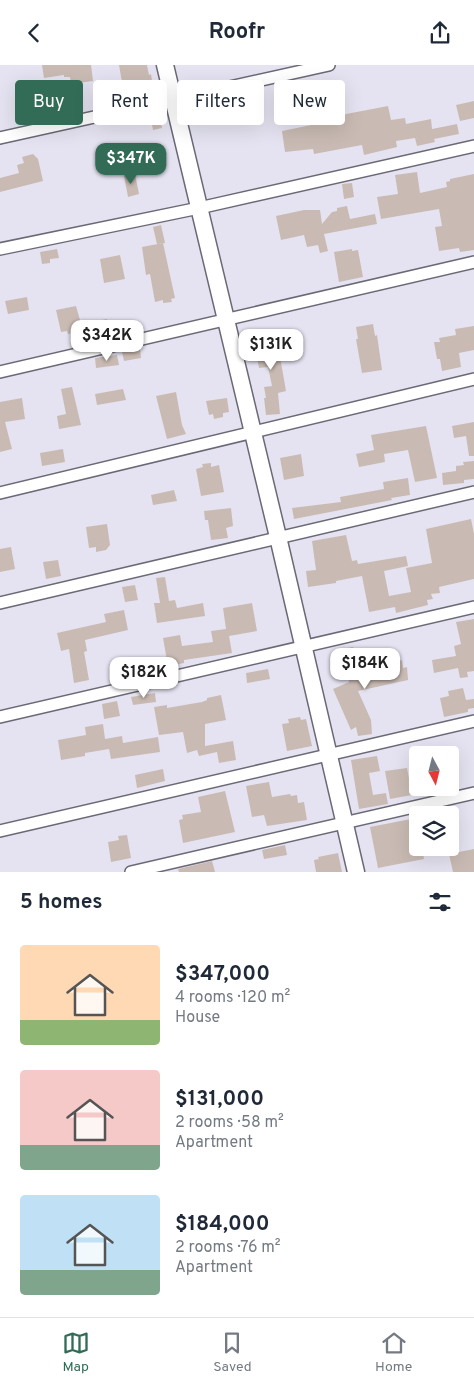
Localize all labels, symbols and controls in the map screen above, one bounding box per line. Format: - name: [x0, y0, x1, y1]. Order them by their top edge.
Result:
- icon: back: [20, 19, 48, 47]
- text: Roofr: [209, 19, 265, 46]
- icon: share: [426, 19, 454, 47]
- chip: Buy: [15, 80, 83, 125]
- chip: Rent: [93, 80, 167, 125]
- chip: Filters: [177, 80, 264, 125]
- chip: New: [274, 80, 345, 125]
- pin: $347K: [96, 143, 166, 185]
- text: $347K: [106, 149, 156, 169]
- pin: $342K: [72, 319, 142, 362]
- text: $342K: [82, 326, 132, 346]
- pin: $131K: [236, 329, 306, 371]
- text: $131K: [249, 335, 293, 355]
- pin: $184K: [330, 647, 400, 690]
- text: $184K: [341, 654, 389, 674]
- pin: $182K: [109, 657, 179, 699]
- text: $182K: [121, 663, 167, 683]
- north arrow: [409, 746, 459, 796]
- map controls: [409, 746, 459, 856]
- button: layers: [409, 806, 459, 856]
- icon: filters: [426, 888, 454, 916]
- text: 5 homes: [20, 889, 103, 916]
- text: $347,000: [175, 961, 270, 988]
- icon: home: [60, 965, 120, 1025]
- text: 4 rooms · 120 m²: [175, 988, 290, 1008]
- text: House: [175, 1008, 220, 1028]
- text: $131,000: [175, 1086, 264, 1113]
- icon: home: [60, 1090, 120, 1150]
- text: 2 rooms · 58 m²: [175, 1113, 284, 1133]
- text: Apartment: [175, 1133, 253, 1153]
- text: $184,000: [175, 1211, 270, 1238]
- icon: home: [60, 1215, 120, 1275]
- text: 2 rooms · 76 m²: [175, 1238, 281, 1258]
- text: Apartment: [175, 1258, 253, 1278]
- tab: Map: [62, 1329, 90, 1376]
- tab: Saved: [213, 1329, 252, 1376]
- tab: Home: [375, 1329, 412, 1376]

